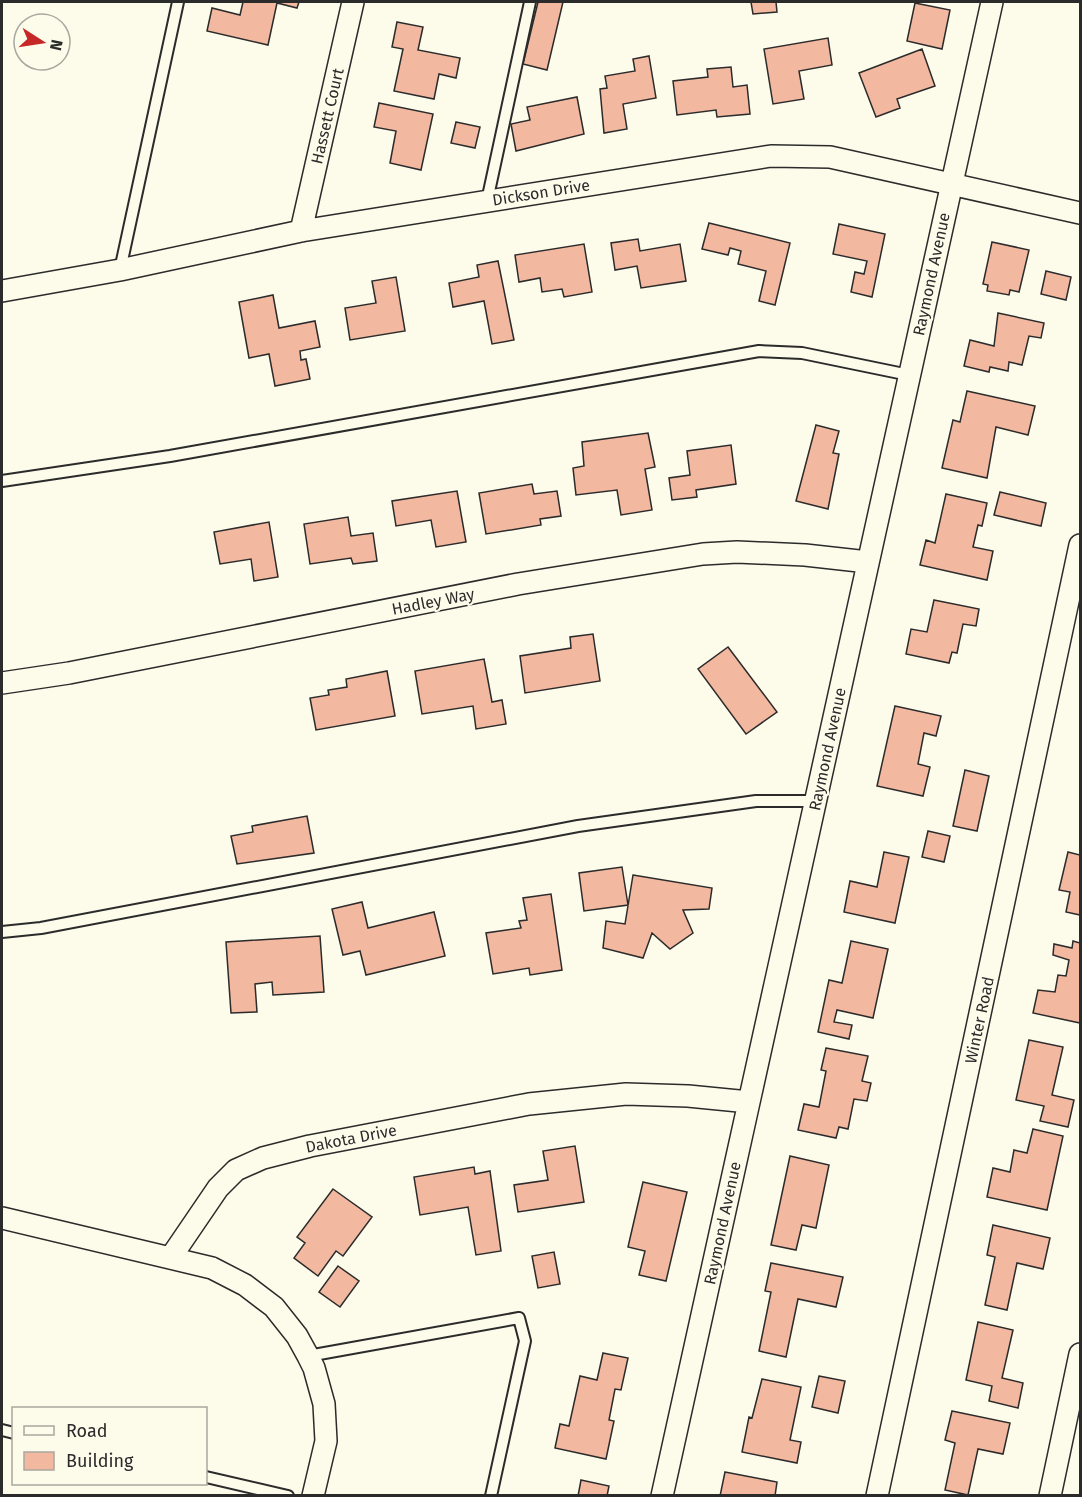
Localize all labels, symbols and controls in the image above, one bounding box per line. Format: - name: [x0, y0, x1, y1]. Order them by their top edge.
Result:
- north arrow: [12, 12, 72, 72]
- text: N: [46, 38, 67, 52]
- street label: Hassett Court: [307, 66, 348, 166]
- street label: Dickson Drive: [491, 175, 591, 210]
- street label: Raymond Avenue: [909, 211, 954, 337]
- street label: Hadley Way: [390, 584, 476, 619]
- street label: Raymond Avenue: [805, 686, 850, 812]
- street label: Winter Road: [961, 975, 998, 1065]
- street label: Dakota Drive: [304, 1120, 398, 1157]
- street label: Raymond Avenue: [700, 1160, 745, 1286]
- legend: [12, 1407, 207, 1485]
- text: Road: [66, 1420, 108, 1442]
- text: Building: [66, 1450, 134, 1472]

